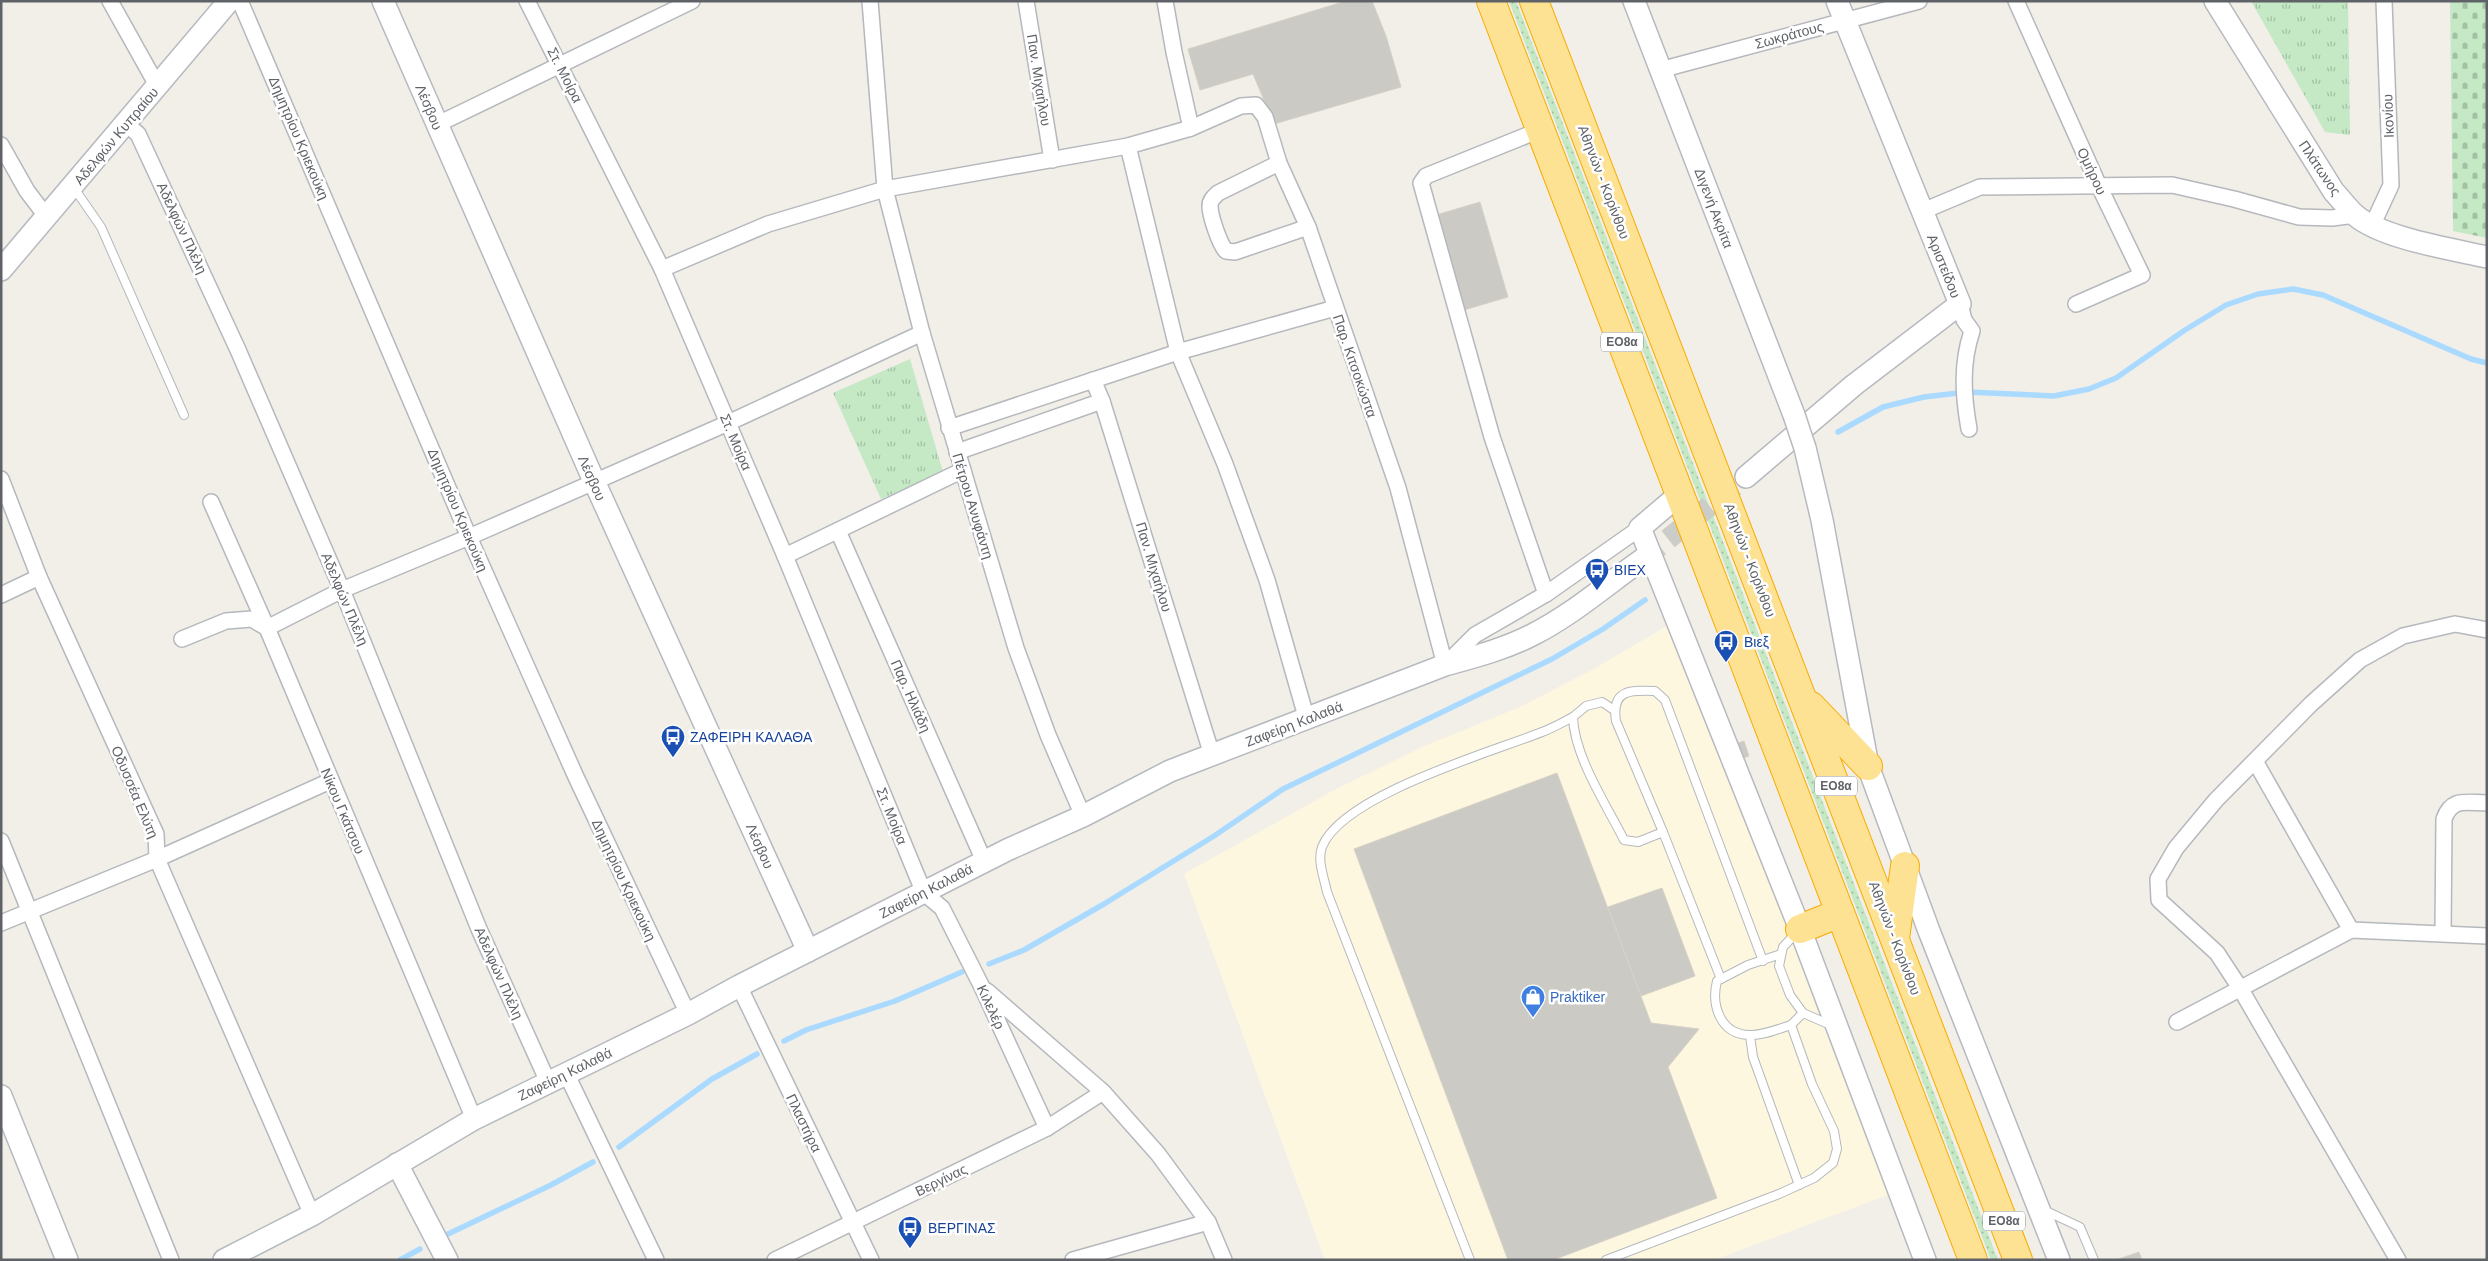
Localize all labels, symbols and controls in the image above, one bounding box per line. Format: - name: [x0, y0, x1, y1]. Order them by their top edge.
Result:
- street label: Σωκράτους: [1753, 18, 1825, 52]
- street label: Παν. Μιχαήλου: [1024, 33, 1054, 127]
- street label: Στ. Μοίρα: [544, 45, 586, 105]
- street label: Δημητρίου Κριεκούκη: [266, 74, 332, 202]
- street label: Λέσβου: [412, 82, 446, 132]
- street label: Αδελφών Κυπραίου: [71, 84, 161, 188]
- street label: Ικονίου: [2379, 94, 2397, 138]
- street label: Αθηνών - Κορίνθου: [1575, 123, 1633, 241]
- street label: Πλάτωνος: [2296, 137, 2344, 199]
- street label: Ομήρου: [2074, 145, 2110, 197]
- street label: Διγενή Ακρίτα: [1691, 166, 1737, 250]
- street label: Αδελφών Πλέλη: [154, 180, 210, 276]
- street label: Αριστείδου: [1924, 232, 1964, 300]
- street label: Παρ. Κιτσοκώστα: [1330, 312, 1380, 420]
- road number: ΕΟ8α: [1601, 332, 1643, 352]
- street label: Στ. Μοίρα: [717, 411, 755, 473]
- street label: Δημητρίου Κριεκούκη: [425, 446, 491, 574]
- street label: Πέτρου Ανυφάντη: [949, 451, 997, 561]
- street label: Λέσβου: [575, 453, 609, 503]
- street label: Αθηνών - Κορίνθου: [1721, 501, 1779, 619]
- street label: Παν. Μιχαήλου: [1133, 520, 1175, 614]
- street label: Αδελφών Πλέλη: [318, 550, 372, 648]
- bus stop icon: ΒΙΕΧ: [1584, 557, 1610, 591]
- place label: ΒΙΕΧ: [1614, 562, 1647, 578]
- bus stop icon: Βιεξ: [1713, 629, 1739, 663]
- place label: Βιεξ: [1744, 634, 1769, 650]
- street label: Παρ. Ηλιάδη: [888, 657, 934, 735]
- street label: Ζαφείρη Καλαθά: [1243, 698, 1345, 750]
- bus stop icon: ΖΑΦΕΙΡΗ ΚΑΛΑΘΑ: [660, 724, 686, 758]
- place label: ΖΑΦΕΙΡΗ ΚΑΛΑΘΑ: [690, 729, 813, 745]
- street label: Οδυσσέα Ελύτη: [108, 743, 162, 841]
- street label: Νίκου Γκάτσου: [318, 766, 368, 856]
- road number: ΕΟ8α: [1815, 776, 1857, 796]
- street label: Στ. Μοίρα: [873, 785, 911, 847]
- street label: Δημητρίου Κριεκούκη: [589, 817, 659, 943]
- street label: Λέσβου: [743, 821, 777, 871]
- street label: Ζαφείρη Καλαθά: [877, 861, 975, 921]
- street label: Αθηνών - Κορίνθου: [1866, 879, 1924, 997]
- street label: Αδελφών Πλέλη: [472, 924, 526, 1022]
- street label: Κιλελέρ: [974, 982, 1008, 1032]
- shop icon: Praktiker: [1520, 984, 1546, 1018]
- place label: Praktiker: [1550, 989, 1606, 1005]
- street label: Ζαφείρη Καλαθά: [515, 1044, 615, 1104]
- street label: Πλαστήρα: [783, 1091, 825, 1155]
- street label: Βεργίνας: [913, 1161, 970, 1199]
- road number: ΕΟ8α: [1983, 1212, 2025, 1230]
- bus stop icon: ΒΕΡΓΙΝΑΣ: [897, 1215, 923, 1249]
- place label: ΒΕΡΓΙΝΑΣ: [928, 1220, 996, 1236]

